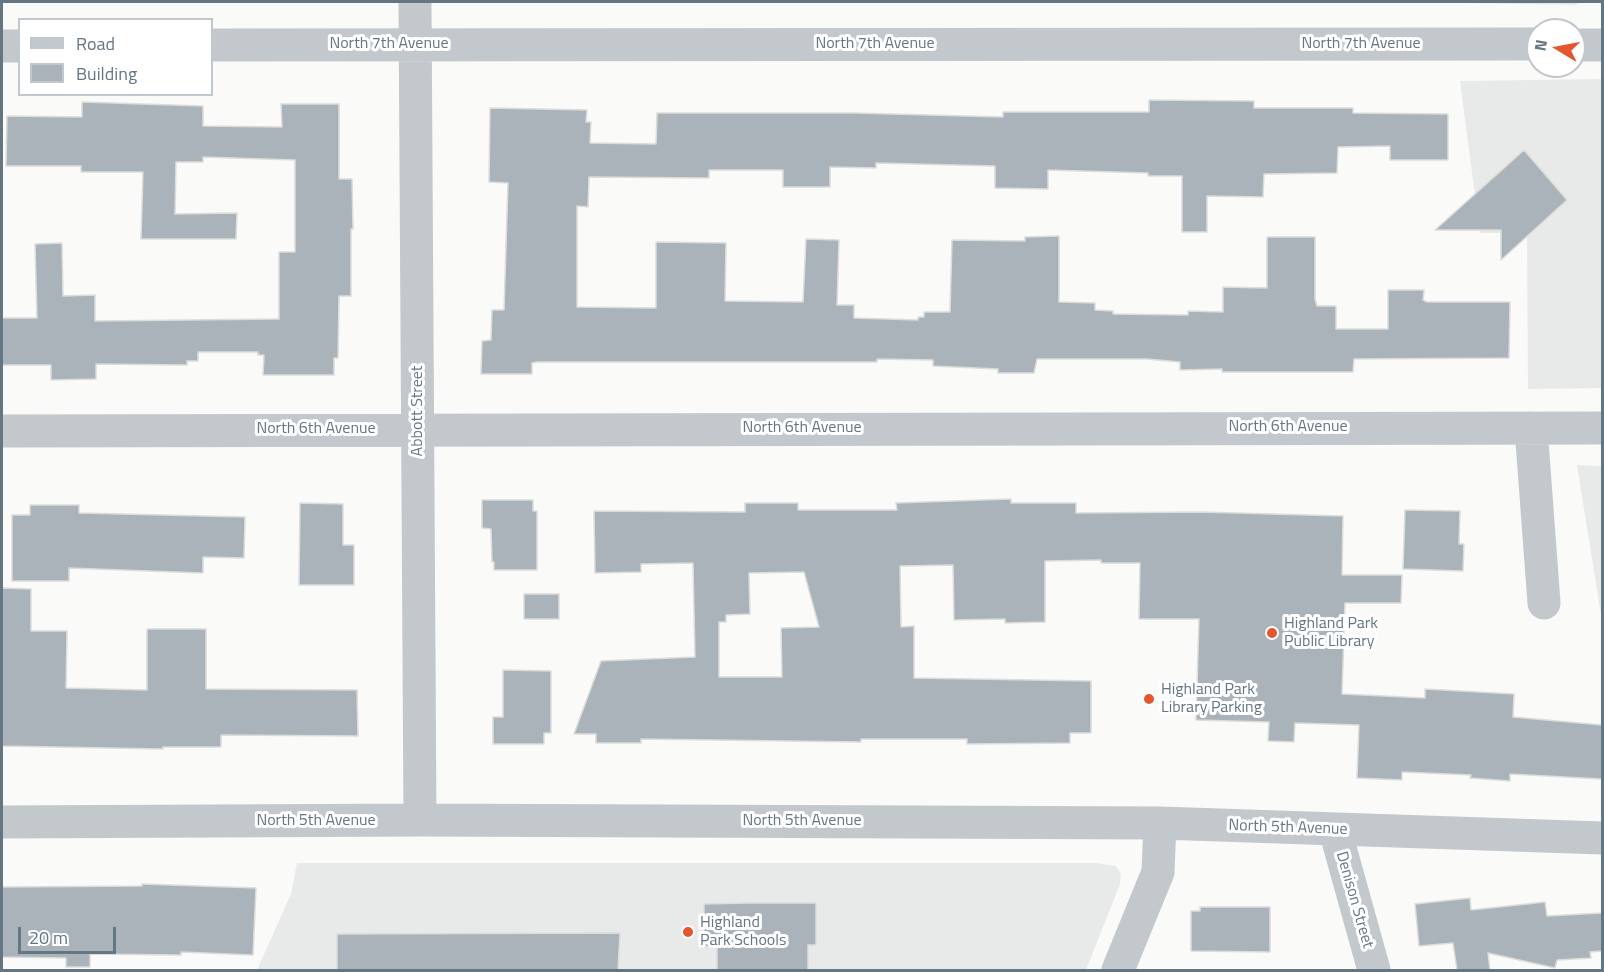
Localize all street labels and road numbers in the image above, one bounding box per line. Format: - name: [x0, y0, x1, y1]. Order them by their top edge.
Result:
- street label: North 7th Avenue: [329, 34, 449, 54]
- street label: North 7th Avenue: [815, 34, 935, 54]
- street label: North 7th Avenue: [1301, 34, 1421, 54]
- street label: Abbott Street: [408, 366, 428, 456]
- street label: North 6th Avenue: [1228, 417, 1348, 437]
- street label: North 6th Avenue: [742, 418, 862, 438]
- street label: North 6th Avenue: [256, 419, 376, 439]
- street label: North 5th Avenue: [256, 811, 376, 831]
- street label: North 5th Avenue: [742, 811, 862, 831]
- street label: North 5th Avenue: [1228, 816, 1348, 840]
- street label: Denison Street: [1331, 849, 1377, 951]

